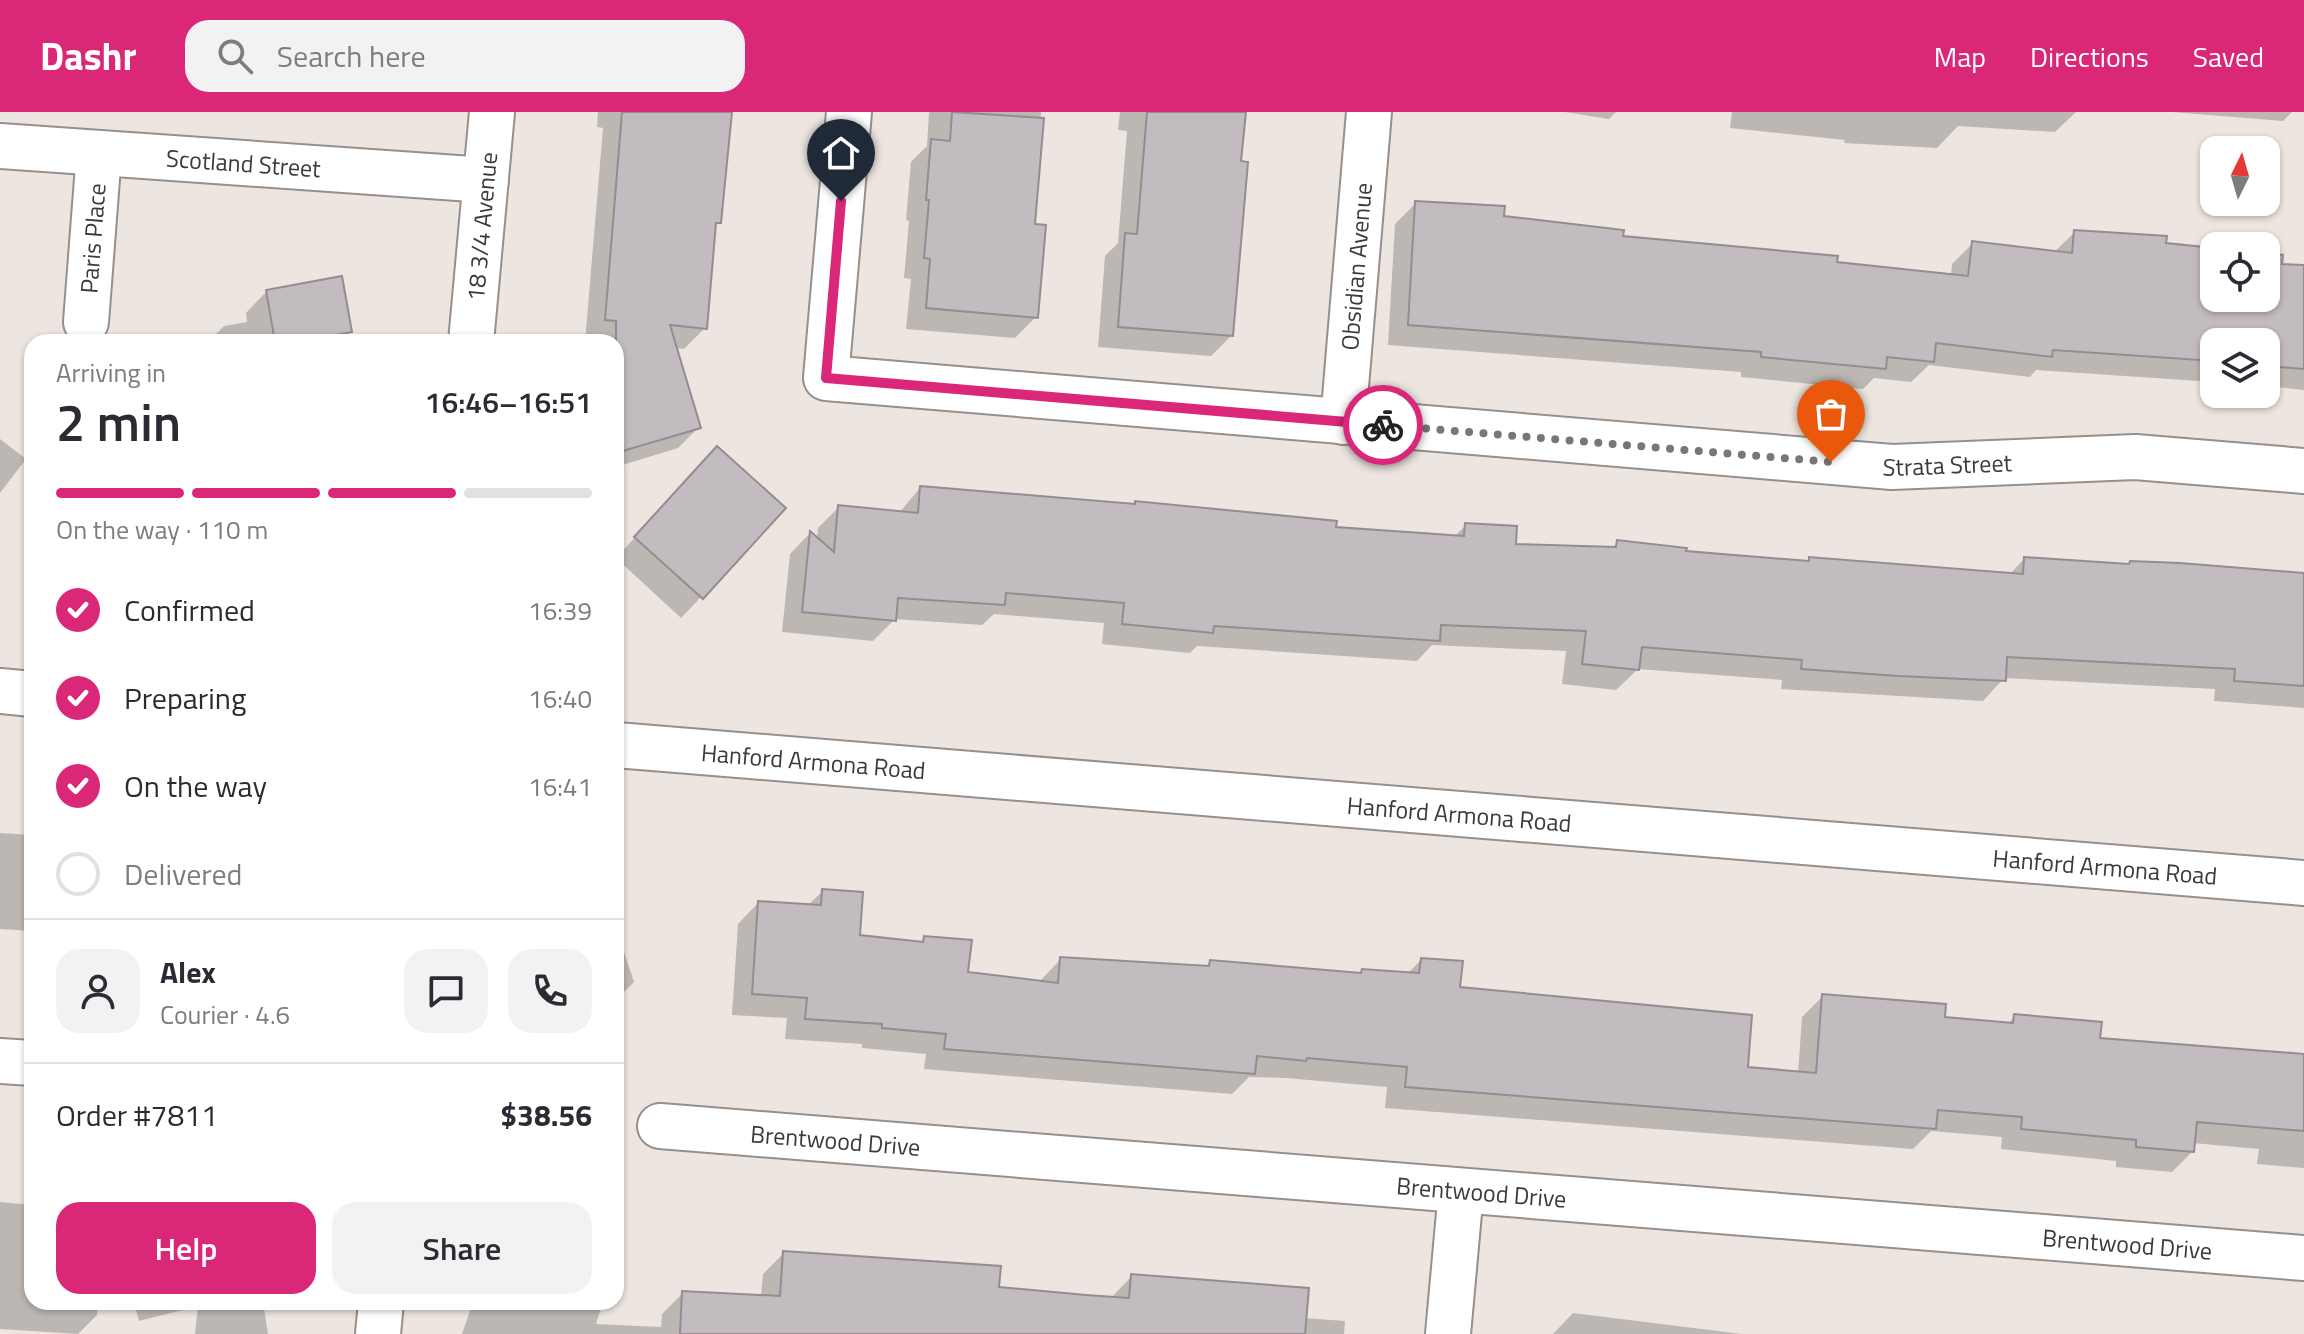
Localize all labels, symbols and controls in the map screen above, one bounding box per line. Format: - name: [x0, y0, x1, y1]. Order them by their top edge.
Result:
- search box: [185, 20, 745, 92]
- text: Dashr: [40, 27, 137, 85]
- text: Search here: [277, 33, 426, 79]
- icon: search: [213, 34, 257, 78]
- text: Map: [1934, 35, 1986, 78]
- text: Directions: [2030, 35, 2149, 78]
- text: Saved: [2193, 35, 2264, 78]
- pin: [807, 119, 875, 201]
- icon: home: [819, 131, 863, 175]
- north arrow: [2200, 136, 2280, 216]
- map controls: [2200, 136, 2280, 408]
- street label: Scotland Street: [165, 140, 322, 186]
- street label: 18 3/4 Avenue: [457, 150, 506, 302]
- street label: Obsidian Avenue: [1331, 181, 1381, 352]
- street label: Paris Place: [70, 182, 115, 295]
- button: locate: [2200, 232, 2280, 312]
- button: layers: [2200, 328, 2280, 408]
- text: Arriving in: [56, 353, 166, 392]
- text: 16:46–16:51: [425, 379, 592, 425]
- pin: [1797, 380, 1865, 462]
- text: 2 min: [56, 382, 181, 461]
- courier: [1343, 385, 1423, 465]
- icon: bag: [1809, 392, 1853, 436]
- icon: bike: [1361, 403, 1405, 447]
- street label: Strata Street: [1881, 444, 2013, 485]
- text: On the way · 110 m: [56, 510, 268, 549]
- text: Confirmed: [124, 587, 255, 633]
- icon: check: [56, 588, 100, 632]
- text: 16:39: [528, 591, 592, 630]
- text: Preparing: [124, 675, 246, 721]
- icon: check: [56, 676, 100, 720]
- text: 16:40: [528, 679, 592, 718]
- street label: Hanford Armona Road: [700, 734, 927, 788]
- text: On the way: [124, 763, 267, 809]
- icon: check: [56, 764, 100, 808]
- text: 16:41: [528, 767, 592, 806]
- street label: Hanford Armona Road: [1346, 787, 1573, 841]
- street label: Hanford Armona Road: [1991, 840, 2219, 894]
- text: Delivered: [124, 851, 242, 897]
- button: person: [56, 949, 140, 1033]
- text: Alex: [160, 949, 216, 995]
- button: chat: [404, 949, 488, 1033]
- button: phone: [508, 949, 592, 1033]
- text: Courier · 4.6: [160, 995, 290, 1034]
- text: Order #7811: [56, 1092, 218, 1138]
- text: $38.56: [500, 1092, 592, 1138]
- street label: Brentwood Drive: [749, 1115, 922, 1165]
- street label: Brentwood Drive: [1395, 1167, 1568, 1217]
- button: Help: [56, 1202, 316, 1294]
- button: Share: [332, 1202, 592, 1294]
- street label: Brentwood Drive: [2041, 1219, 2214, 1269]

